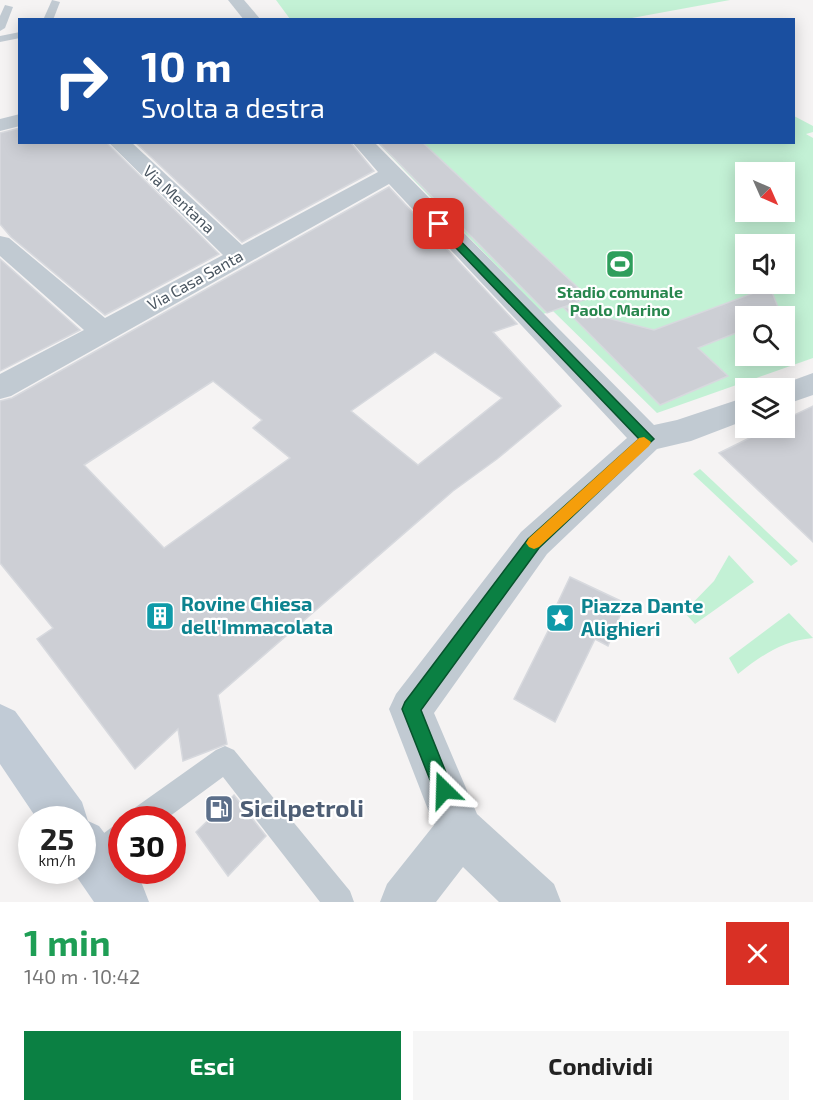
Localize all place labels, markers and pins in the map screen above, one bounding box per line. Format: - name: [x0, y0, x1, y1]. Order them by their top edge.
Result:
- pin: [413, 198, 464, 249]
- sports icon: Stadio comunale Paolo Marino: [604, 248, 636, 280]
- place label: Stadio comunale Paolo Marino: [557, 282, 683, 319]
- place label: Rovine Chiesa dell'Immacolata: [181, 591, 333, 638]
- place label: Piazza Dante Alighieri: [581, 593, 704, 640]
- building icon: Rovine Chiesa dell'Immacolata: [144, 600, 176, 632]
- place icon: Piazza Dante Alighieri: [544, 602, 576, 634]
- fuel station icon: Sicilpetroli: [203, 793, 235, 825]
- place label: Sicilpetroli: [240, 793, 364, 822]

